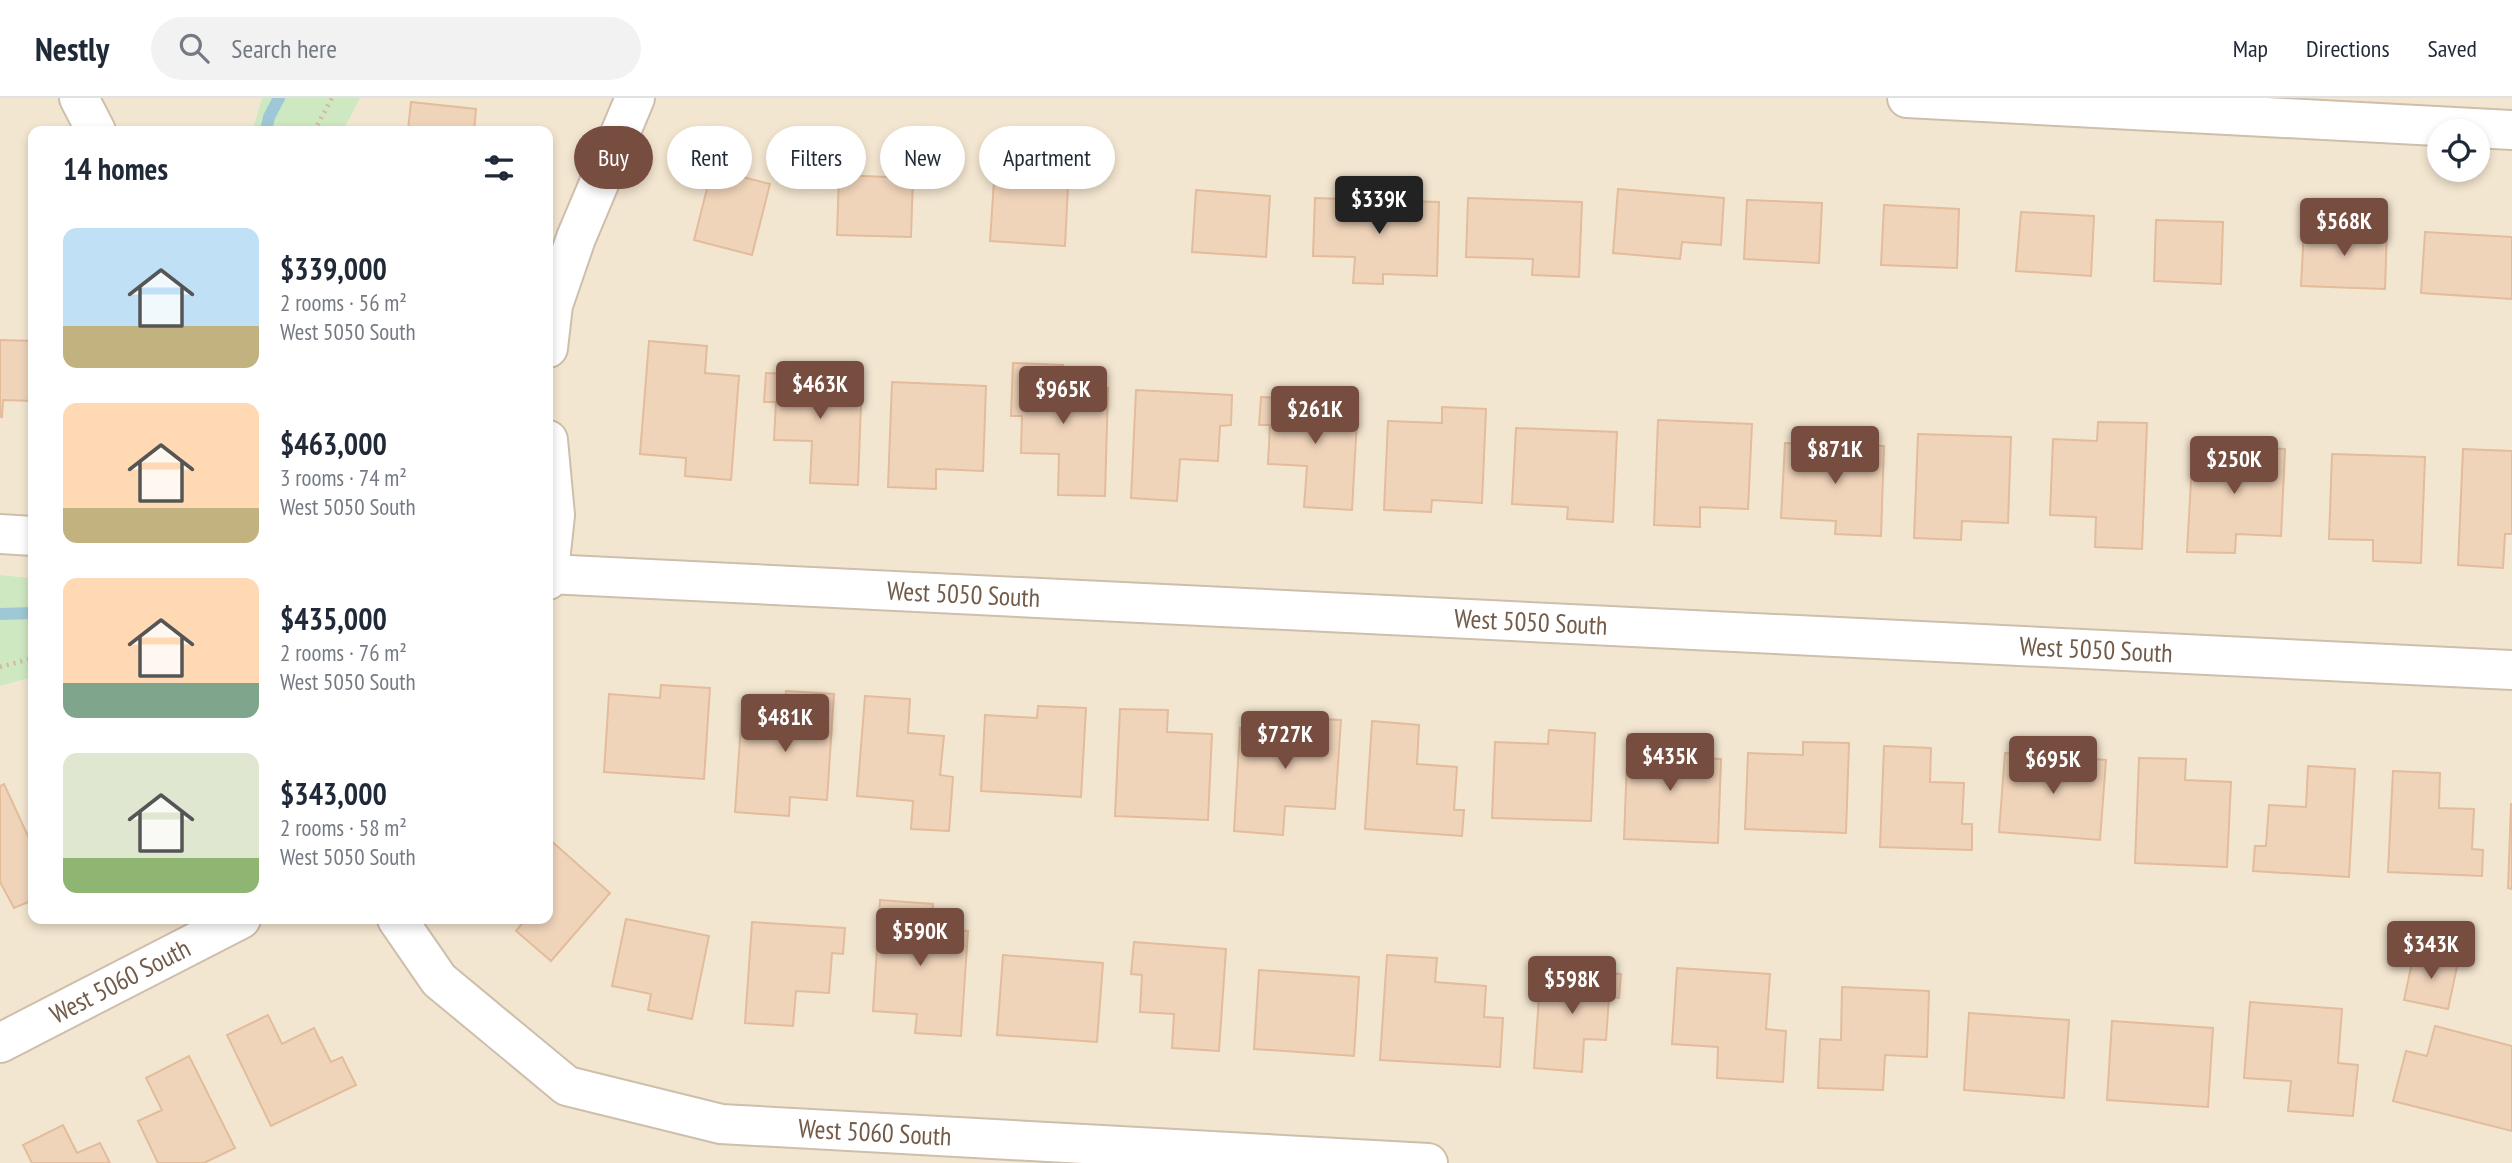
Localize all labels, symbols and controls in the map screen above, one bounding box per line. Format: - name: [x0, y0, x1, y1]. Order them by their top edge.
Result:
- search box: [151, 17, 641, 80]
- text: Nestly: [35, 27, 109, 70]
- icon: search: [175, 29, 213, 67]
- text: Search here: [231, 32, 337, 65]
- text: Map: [2233, 33, 2268, 64]
- text: Directions: [2306, 33, 2390, 64]
- text: Saved: [2428, 33, 2477, 64]
- map controls: [2427, 119, 2490, 182]
- button: locate: [2427, 119, 2490, 182]
- chip: Buy: [574, 126, 653, 189]
- chip: Rent: [667, 126, 752, 189]
- chip: Filters: [766, 126, 866, 189]
- chip: New: [880, 126, 965, 189]
- chip: Apartment: [979, 126, 1115, 189]
- text: 14 homes: [63, 149, 168, 188]
- icon: filters: [480, 149, 518, 187]
- pin: $339K: [1330, 176, 1428, 236]
- text: $339K: [1351, 184, 1407, 213]
- pin: $568K: [2295, 198, 2393, 258]
- text: $568K: [2316, 206, 2372, 235]
- text: $339,000: [280, 249, 387, 288]
- icon: home: [119, 256, 203, 340]
- text: 2 rooms · 56 m²: [280, 288, 407, 317]
- text: West 5050 South: [280, 317, 416, 346]
- pin: $463K: [771, 362, 869, 421]
- pin: $965K: [1014, 366, 1112, 426]
- text: $463K: [792, 369, 848, 398]
- text: $965K: [1035, 374, 1091, 403]
- pin: $261K: [1266, 386, 1364, 446]
- text: $261K: [1287, 394, 1343, 423]
- text: $463,000: [280, 424, 387, 463]
- pin: $871K: [1786, 426, 1884, 486]
- icon: home: [119, 431, 203, 515]
- text: $871K: [1807, 434, 1863, 463]
- pin: $250K: [2185, 436, 2283, 496]
- text: $250K: [2206, 444, 2262, 473]
- text: 3 rooms · 74 m²: [280, 463, 407, 492]
- text: West 5050 South: [280, 492, 416, 521]
- street label: West 5050 South: [886, 574, 1041, 614]
- text: $435,000: [280, 599, 387, 638]
- street label: West 5050 South: [1453, 601, 1608, 642]
- icon: home: [119, 606, 203, 690]
- street label: West 5050 South: [2019, 629, 2174, 669]
- text: 2 rooms · 76 m²: [280, 638, 407, 667]
- text: West 5050 South: [280, 667, 416, 696]
- pin: $481K: [736, 694, 834, 754]
- text: $481K: [757, 702, 813, 731]
- pin: $727K: [1236, 712, 1334, 771]
- text: $727K: [1257, 719, 1313, 748]
- pin: $435K: [1621, 734, 1719, 793]
- pin: $695K: [2004, 736, 2102, 796]
- text: $435K: [1642, 741, 1698, 770]
- text: $695K: [2025, 744, 2081, 773]
- text: $343,000: [280, 774, 387, 813]
- icon: home: [119, 781, 203, 865]
- text: 2 rooms · 58 m²: [280, 813, 407, 842]
- text: West 5050 South: [280, 842, 416, 871]
- pin: $590K: [871, 908, 969, 968]
- text: $590K: [892, 916, 948, 945]
- pin: $343K: [2382, 922, 2480, 981]
- text: $343K: [2403, 929, 2459, 958]
- street label: West 5060 South: [44, 931, 196, 1031]
- pin: $598K: [1523, 956, 1621, 1016]
- text: $598K: [1544, 964, 1600, 993]
- street label: West 5060 South: [797, 1111, 952, 1153]

